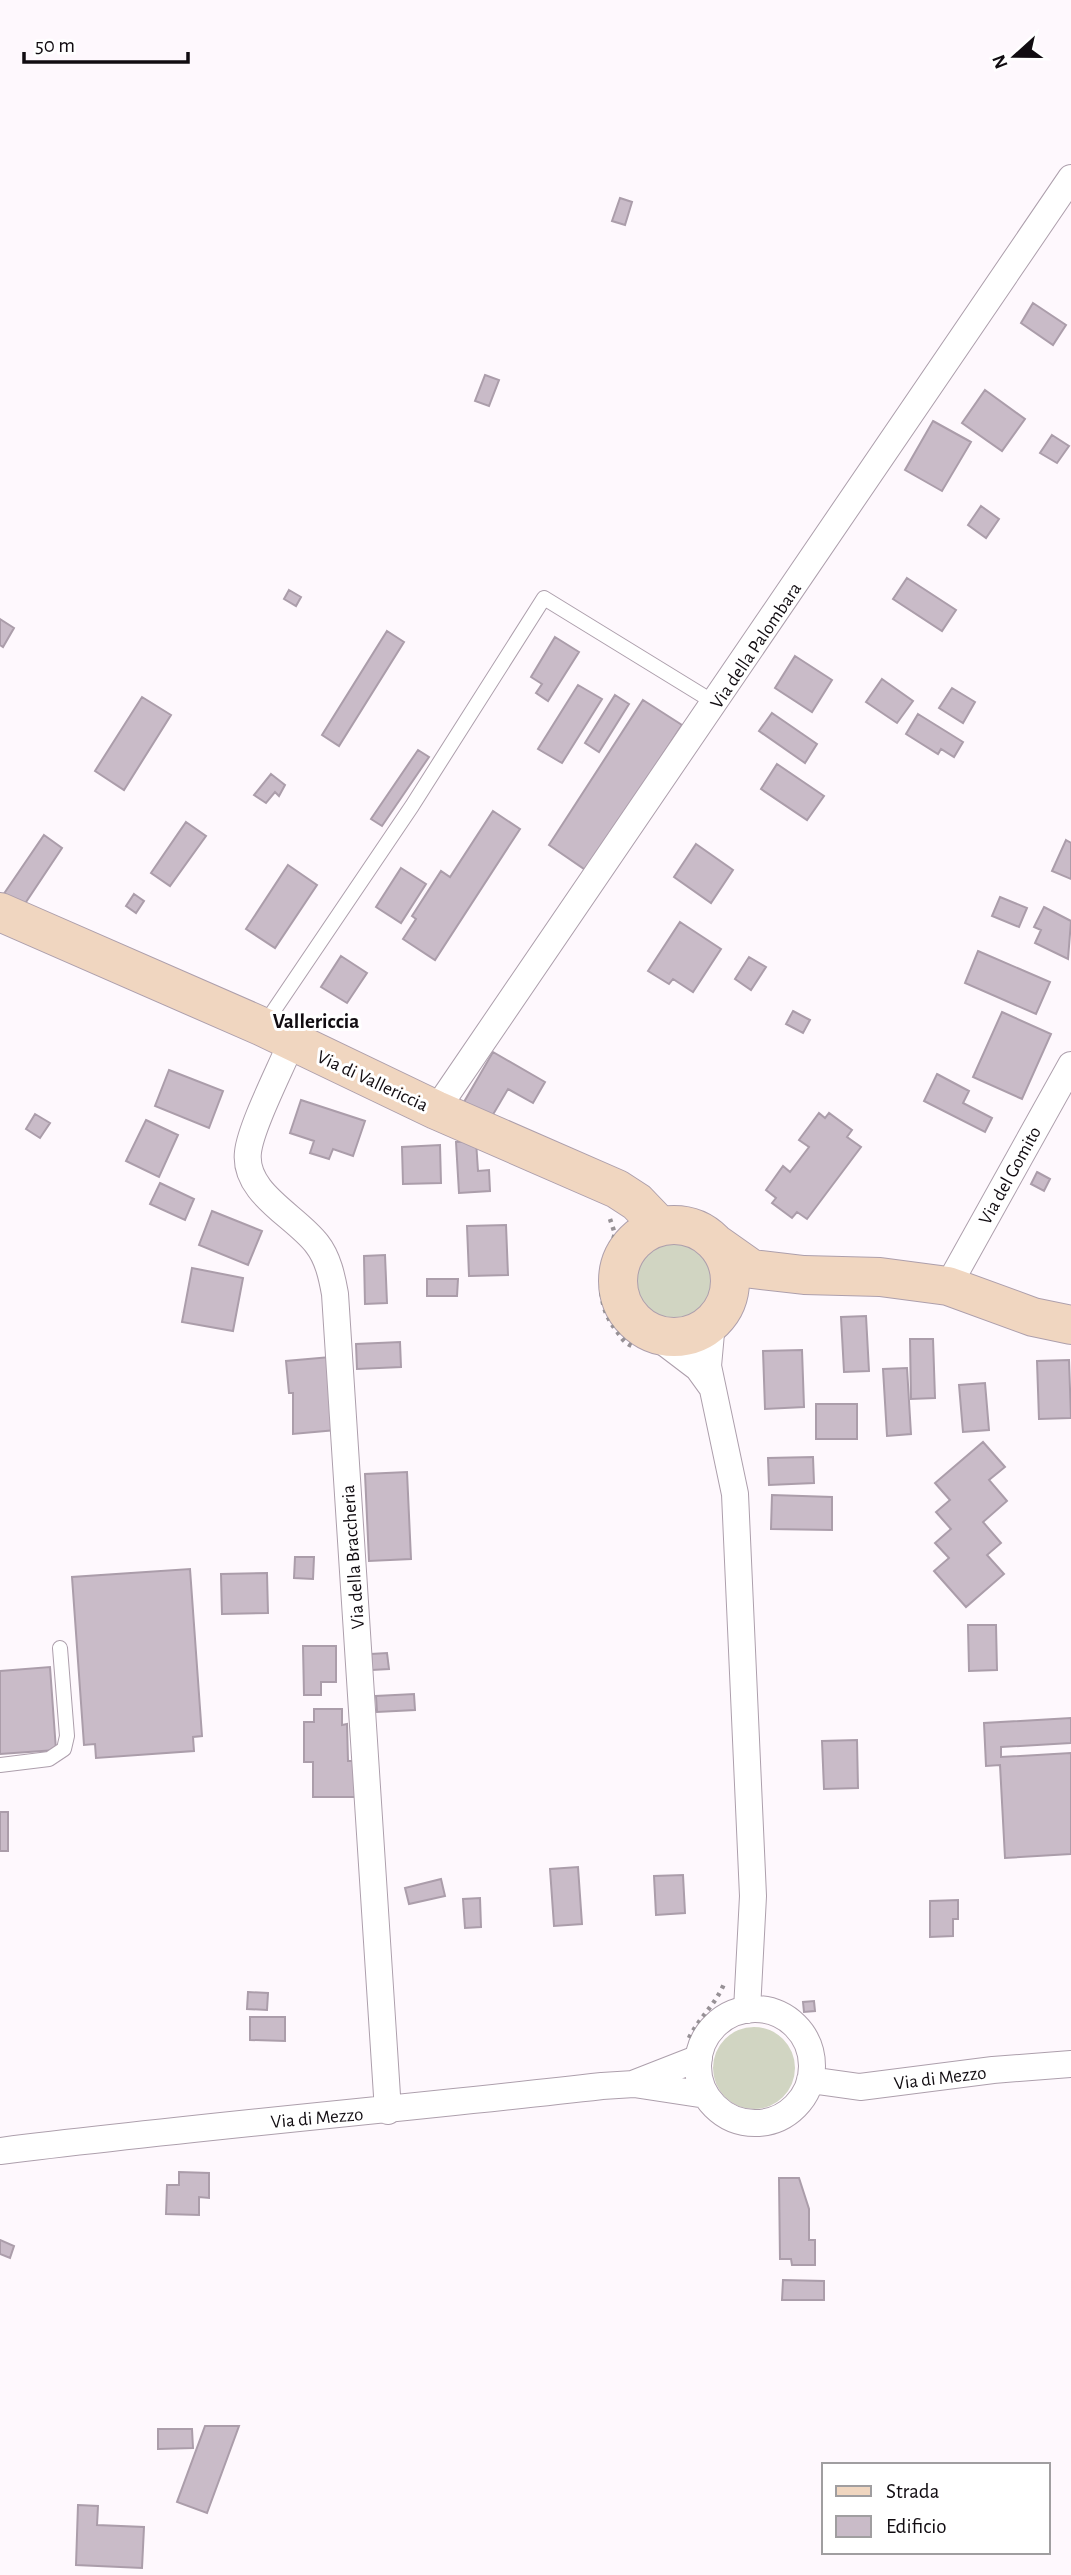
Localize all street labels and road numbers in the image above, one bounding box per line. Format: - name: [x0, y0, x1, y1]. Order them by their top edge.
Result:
- street label: Via della Palombara: [707, 579, 805, 712]
- street label: Via di Vallericcia: [314, 1047, 431, 1115]
- street label: Via del Gomito: [976, 1124, 1045, 1228]
- street label: Via della Braccheria: [339, 1484, 368, 1630]
- street label: Via di Mezzo: [893, 2063, 987, 2094]
- street label: Via di Mezzo: [270, 2105, 364, 2132]

